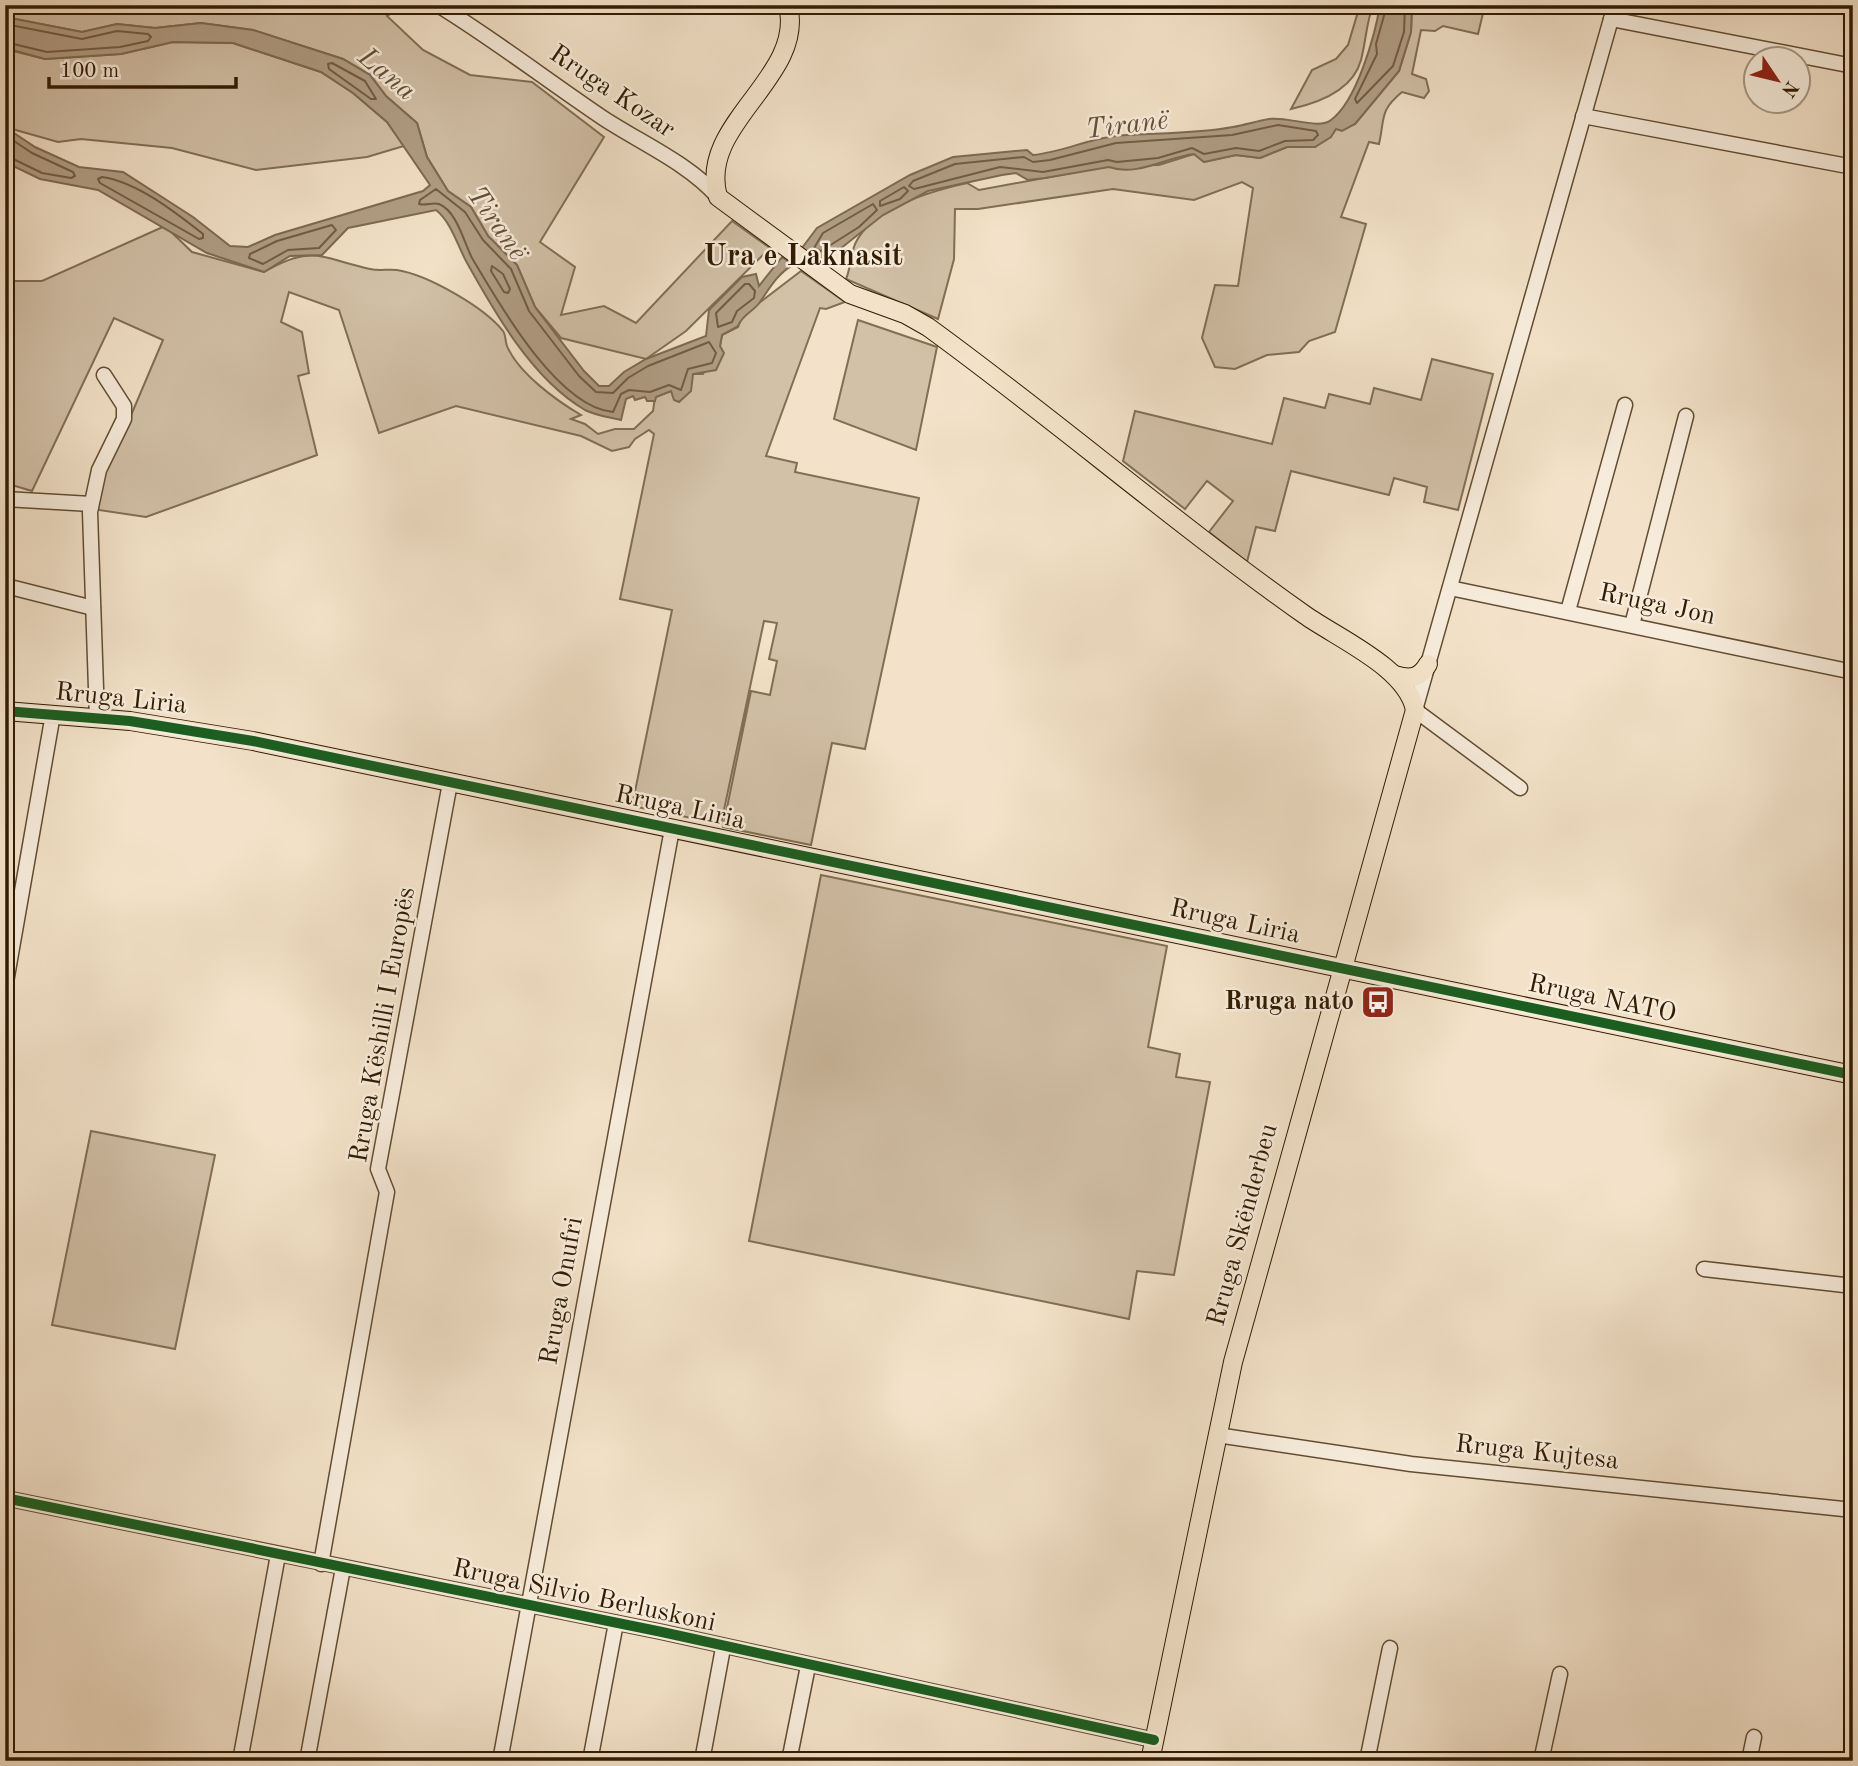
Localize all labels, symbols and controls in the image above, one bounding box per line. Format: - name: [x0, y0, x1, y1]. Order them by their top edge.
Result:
- street label: Rruga Kozar: [545, 41, 680, 143]
- water label: Lana: [351, 43, 420, 107]
- scale bar: [49, 46, 236, 90]
- north arrow: [1742, 46, 1812, 116]
- text: 100 m: [60, 61, 119, 82]
- text: N: [1777, 77, 1801, 100]
- water label: Tiranë: [1084, 107, 1173, 145]
- water label: Tiranë: [461, 182, 533, 268]
- district label: Ura e Laknasit: [703, 242, 903, 272]
- street label: Rruga Jon: [1596, 580, 1718, 630]
- street label: Rruga Liria: [54, 679, 188, 719]
- street label: Rruga Liria: [613, 782, 748, 834]
- street label: Rruga Këshilli I Europës: [346, 885, 420, 1165]
- street label: Rruga Liria: [1168, 896, 1303, 948]
- street label: Rruga NATO: [1526, 971, 1678, 1027]
- bus stop icon: Rruga nato: [1359, 983, 1397, 1021]
- place label: Rruga nato: [1224, 989, 1354, 1015]
- street label: Rruga Skënderbeu: [1203, 1121, 1283, 1329]
- street label: Rruga Onufri: [536, 1215, 588, 1367]
- street label: Rruga Kujtesa: [1454, 1431, 1620, 1475]
- street label: Rruga Silvio Berluskoni: [450, 1555, 718, 1637]

